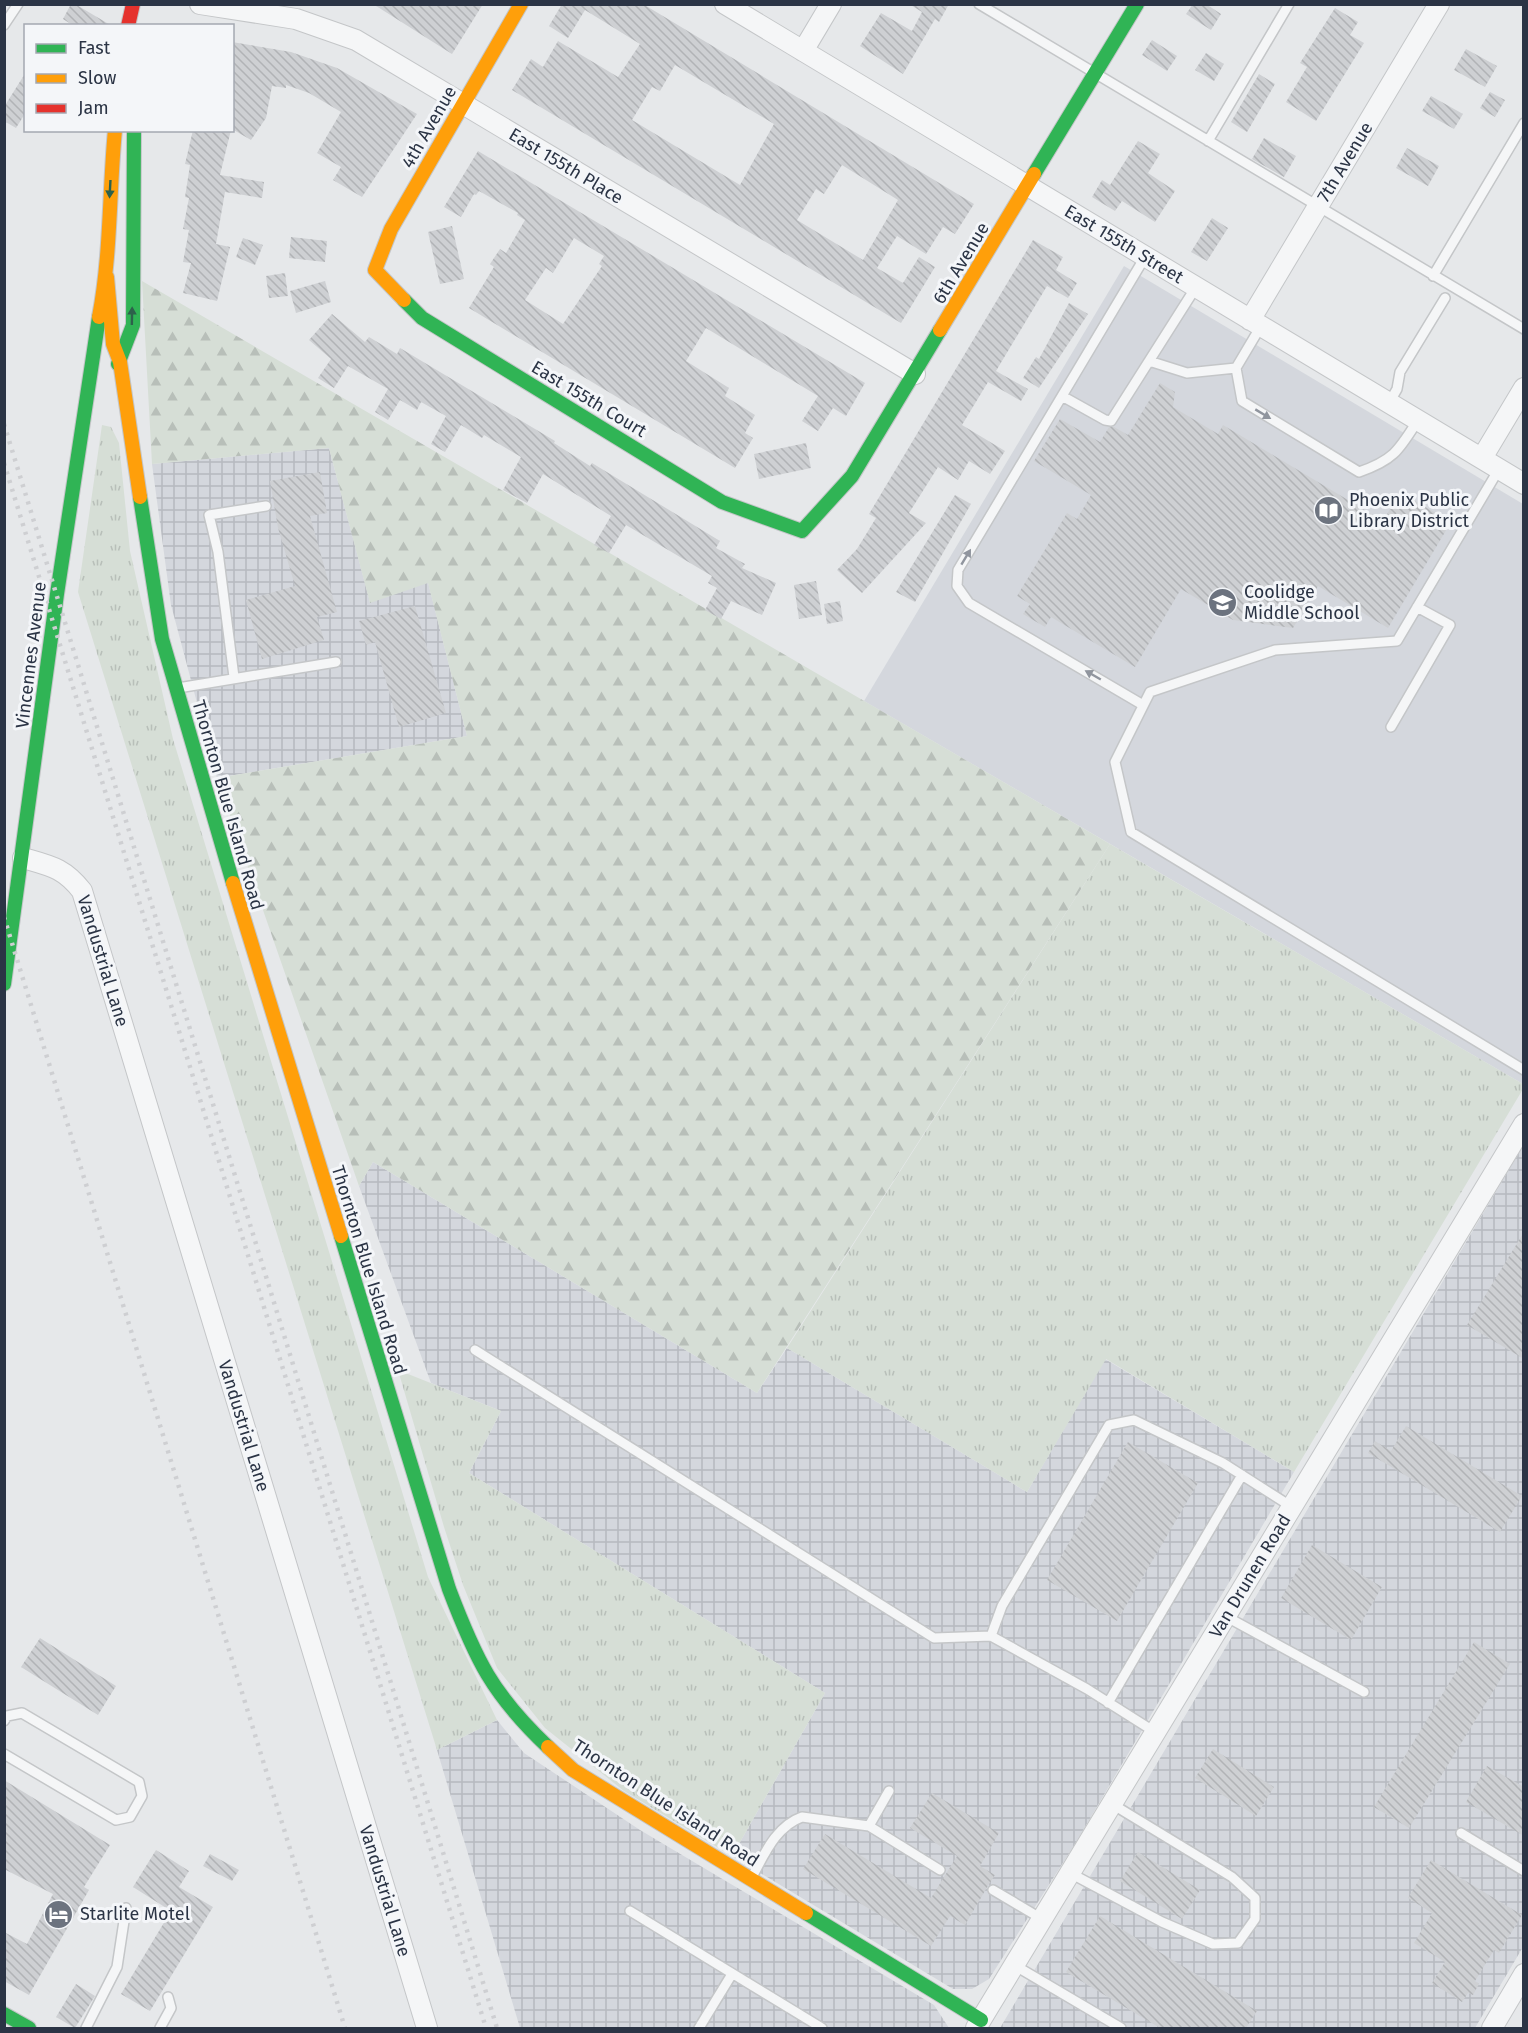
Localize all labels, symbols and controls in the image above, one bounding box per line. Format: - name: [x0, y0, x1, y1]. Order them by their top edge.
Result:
- legend: [24, 24, 234, 132]
- text: Fast: [78, 37, 111, 59]
- text: Slow: [78, 67, 117, 89]
- street label: 4th Avenue: [397, 82, 461, 172]
- text: Jam: [78, 97, 109, 119]
- street label: 7th Avenue: [1313, 118, 1377, 206]
- street label: East 155th Place: [505, 123, 627, 209]
- one-way arrow: [106, 179, 115, 198]
- street label: East 155th Street: [1060, 200, 1188, 288]
- street label: 6th Avenue: [928, 218, 994, 308]
- one-way arrow: [128, 306, 137, 325]
- street label: East 155th Court: [527, 356, 651, 442]
- one-way arrow: [1255, 409, 1272, 419]
- place label: Phoenix Public Library District: [1349, 489, 1470, 532]
- library icon: Phoenix Public Library District: [1312, 494, 1344, 526]
- one-way arrow: [961, 548, 971, 565]
- street label: Vincennes Avenue: [11, 580, 51, 730]
- place label: Coolidge Middle School: [1244, 581, 1360, 624]
- school or university icon: Coolidge Middle School: [1207, 586, 1239, 618]
- one-way arrow: [1085, 670, 1101, 681]
- street label: Thornton Blue Island Road: [187, 697, 269, 913]
- street label: Vandustrial Lane: [73, 893, 133, 1029]
- street label: Thornton Blue Island Road: [327, 1163, 411, 1377]
- street label: Vandustrial Lane: [214, 1358, 274, 1494]
- street label: Van Drunen Road: [1204, 1510, 1296, 1642]
- street label: Thornton Blue Island Road: [569, 1735, 763, 1871]
- street label: Vandustrial Lane: [355, 1823, 415, 1959]
- hotel icon: Starlite Motel: [43, 1898, 75, 1930]
- place label: Starlite Motel: [80, 1903, 190, 1925]

